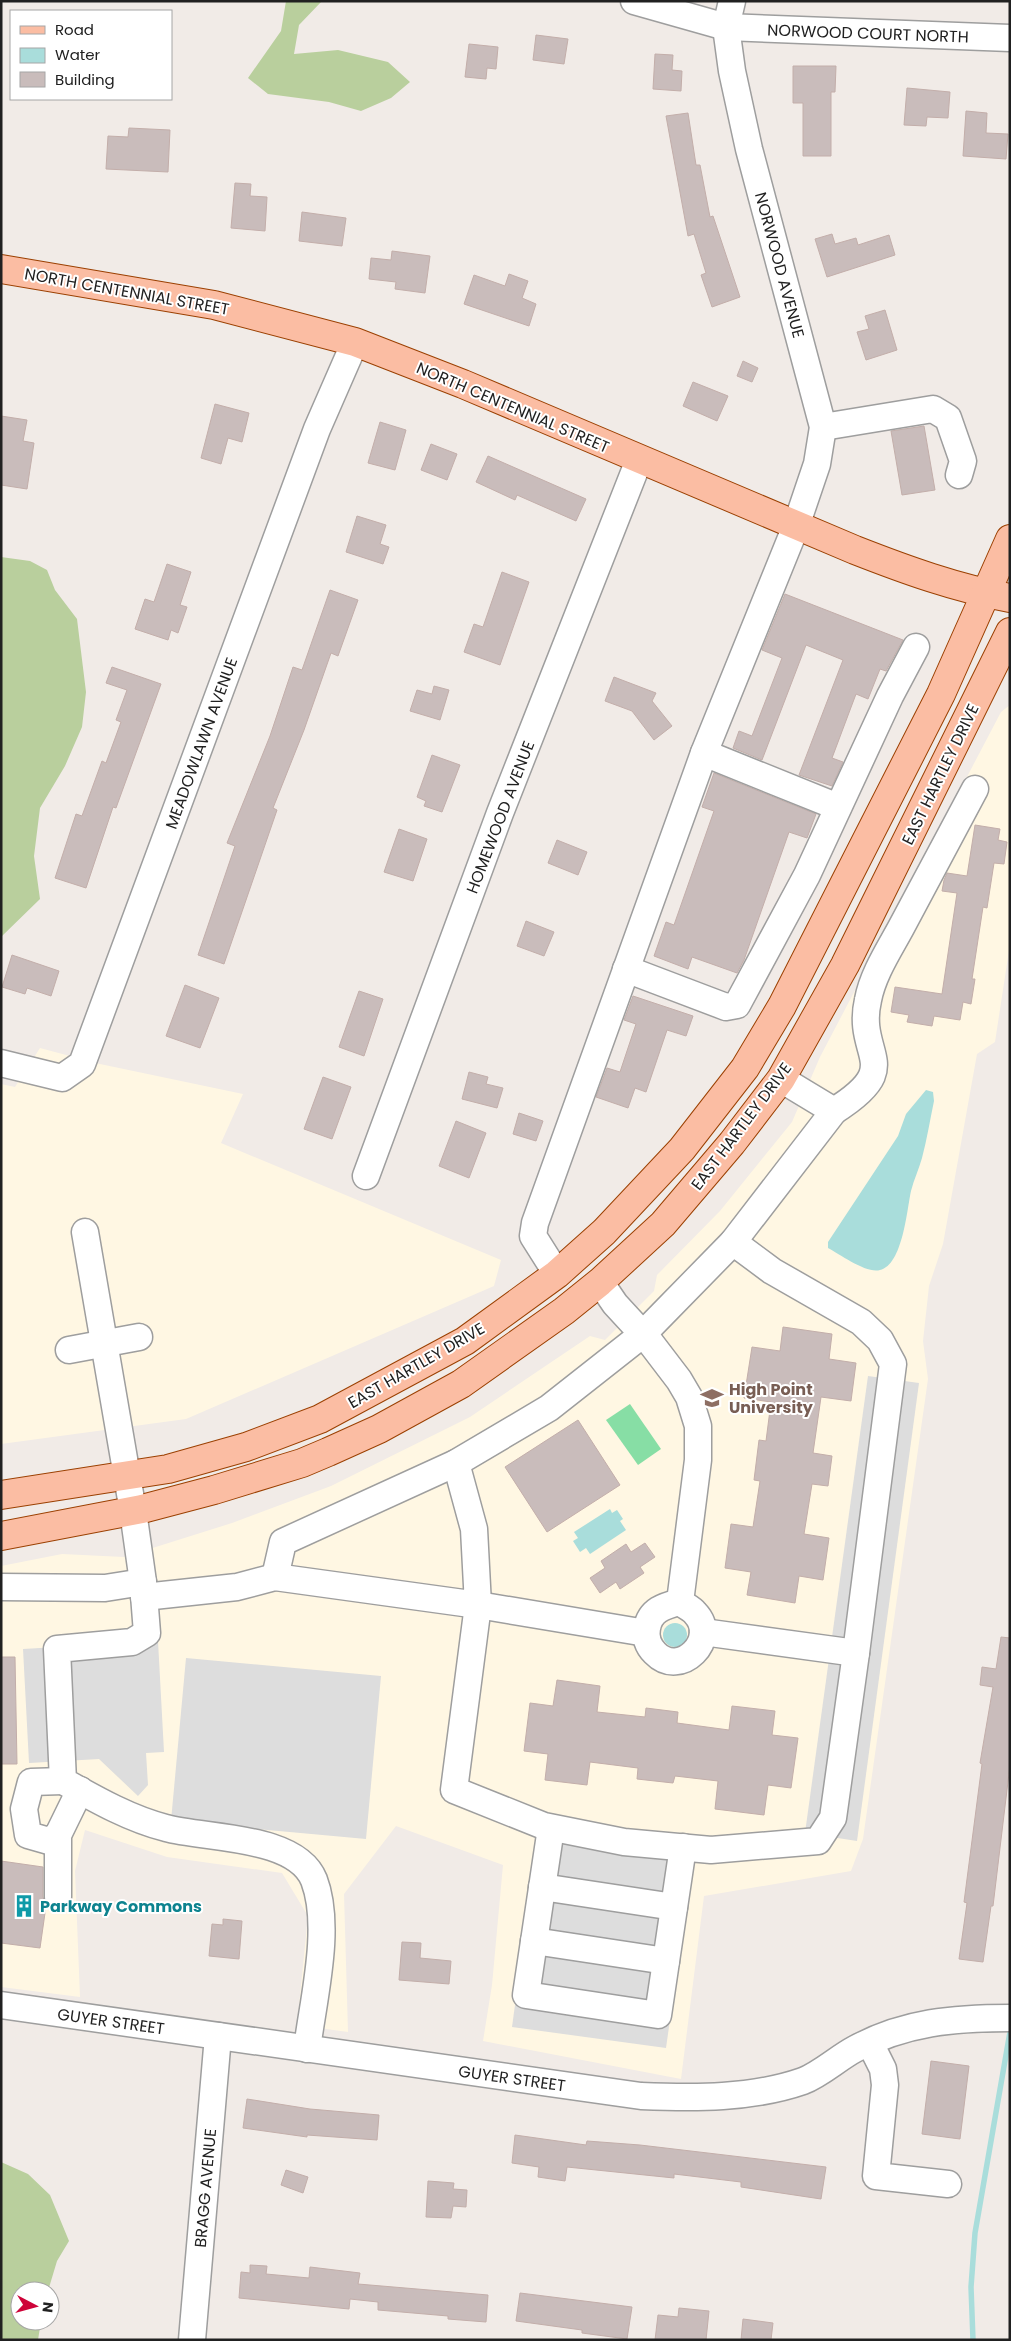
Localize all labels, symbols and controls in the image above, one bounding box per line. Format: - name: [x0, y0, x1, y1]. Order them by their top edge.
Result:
- legend: [10, 10, 172, 100]
- street label: NORWOOD COURT NORTH: [767, 18, 969, 49]
- text: Road: [55, 19, 94, 40]
- text: Water: [55, 44, 101, 65]
- text: Building: [55, 69, 115, 90]
- street label: NORWOOD AVENUE: [749, 190, 810, 341]
- street label: NORTH CENTENNIAL STREET: [23, 262, 231, 321]
- street label: NORTH CENTENNIAL STREET: [413, 356, 613, 459]
- street label: MEADOWLAWN AVENUE: [160, 654, 243, 832]
- street label: EAST HARTLEY DRIVE: [896, 700, 985, 849]
- street label: HOMEWOOD AVENUE: [461, 737, 540, 897]
- street label: EAST HARTLEY DRIVE: [686, 1058, 797, 1195]
- street label: EAST HARTLEY DRIVE: [344, 1317, 489, 1414]
- place label: High Point University: [729, 1378, 814, 1419]
- school or university icon: High Point University: [699, 1385, 725, 1411]
- building icon: Parkway Commons: [11, 1893, 37, 1919]
- place label: Parkway Commons: [40, 1895, 202, 1918]
- street label: GUYER STREET: [56, 2003, 166, 2040]
- street label: GUYER STREET: [457, 2060, 567, 2097]
- street label: BRAGG AVENUE: [189, 2127, 222, 2249]
- north arrow: [10, 2281, 60, 2331]
- text: N: [37, 2301, 58, 2314]

